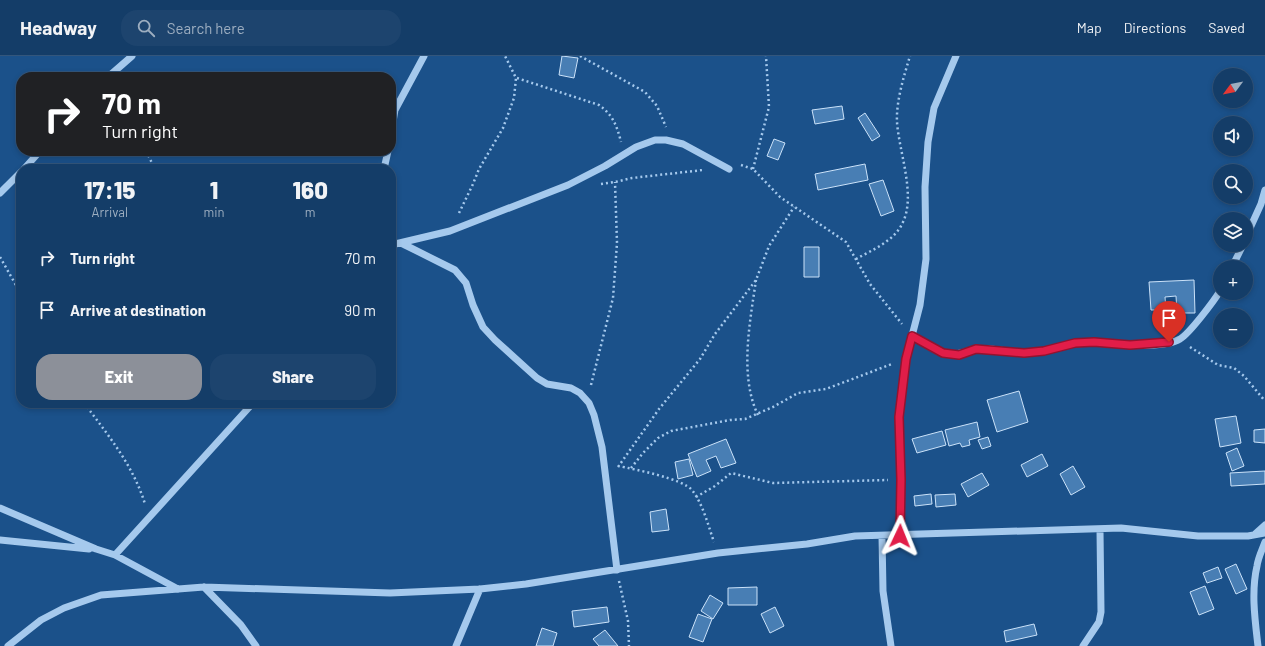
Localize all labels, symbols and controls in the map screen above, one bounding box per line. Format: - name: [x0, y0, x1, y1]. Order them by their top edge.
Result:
- search box: [121, 10, 401, 46]
- text: Headway: [20, 16, 97, 39]
- icon: search: [135, 17, 157, 39]
- text: Search here: [167, 19, 245, 37]
- text: Map: [1077, 19, 1102, 36]
- text: Directions: [1124, 19, 1186, 36]
- text: Saved: [1208, 19, 1245, 36]
- north arrow: [1213, 68, 1253, 108]
- map controls: [1213, 68, 1253, 348]
- text: 70 m: [102, 86, 161, 120]
- icon: right: [36, 88, 88, 140]
- button: sound: [1213, 116, 1253, 156]
- text: Turn right: [102, 120, 178, 142]
- button: search: [1213, 164, 1253, 204]
- text: 17:15: [84, 175, 135, 204]
- text: 1: [210, 175, 218, 204]
- text: 160: [293, 175, 328, 204]
- text: Arrival: [92, 204, 128, 220]
- text: min: [203, 204, 224, 220]
- text: m: [305, 204, 316, 220]
- button: layers: [1213, 212, 1253, 252]
- icon: right: [36, 247, 58, 269]
- text: Turn right: [70, 249, 135, 267]
- text: 70 m: [345, 249, 376, 267]
- button: +: [1213, 260, 1253, 300]
- icon: arrive: [36, 299, 58, 321]
- text: Arrive at destination: [70, 301, 206, 319]
- text: 90 m: [344, 301, 376, 319]
- pin: [1152, 301, 1186, 342]
- icon: arrive: [1158, 307, 1180, 329]
- button: −: [1213, 308, 1253, 348]
- button: Exit: [36, 354, 202, 400]
- button: Share: [210, 354, 376, 400]
- position arrow: [879, 515, 921, 557]

